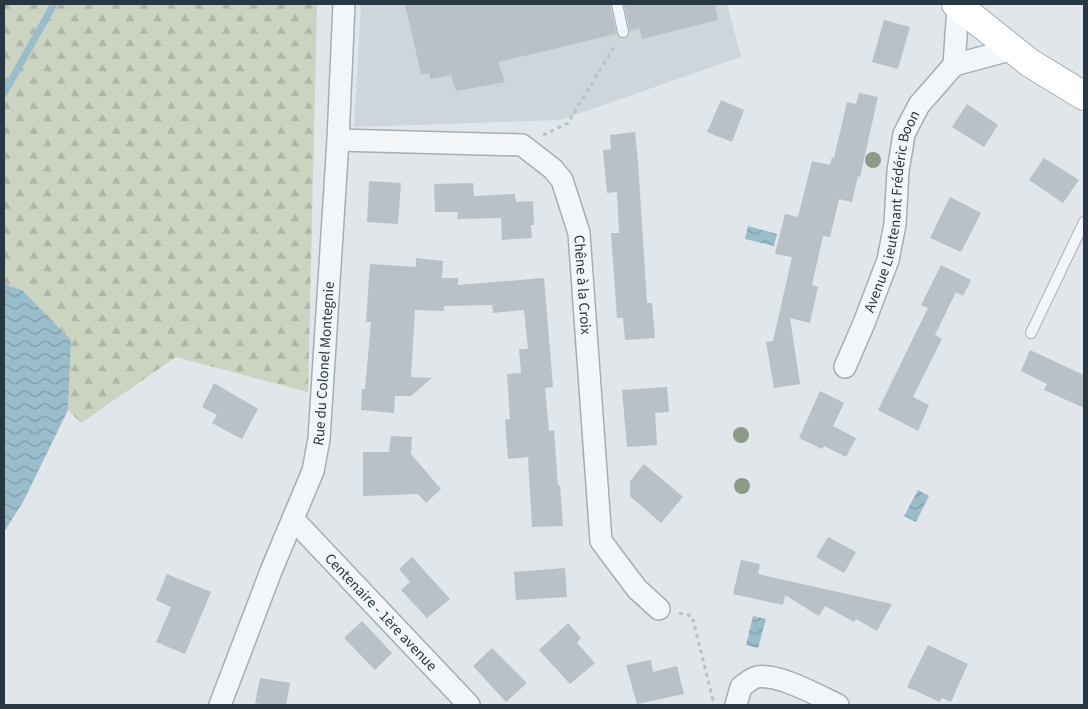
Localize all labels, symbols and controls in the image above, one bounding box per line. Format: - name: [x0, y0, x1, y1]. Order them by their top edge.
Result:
- street label: Avenue Lieutenant Frédéric Boon: [859, 107, 925, 316]
- street label: Chêne à la Croix: [568, 234, 596, 336]
- street label: Rue du Colonel Montegnie: [308, 281, 340, 447]
- street label: Centenaire - 1ère avenue: [320, 549, 442, 676]

